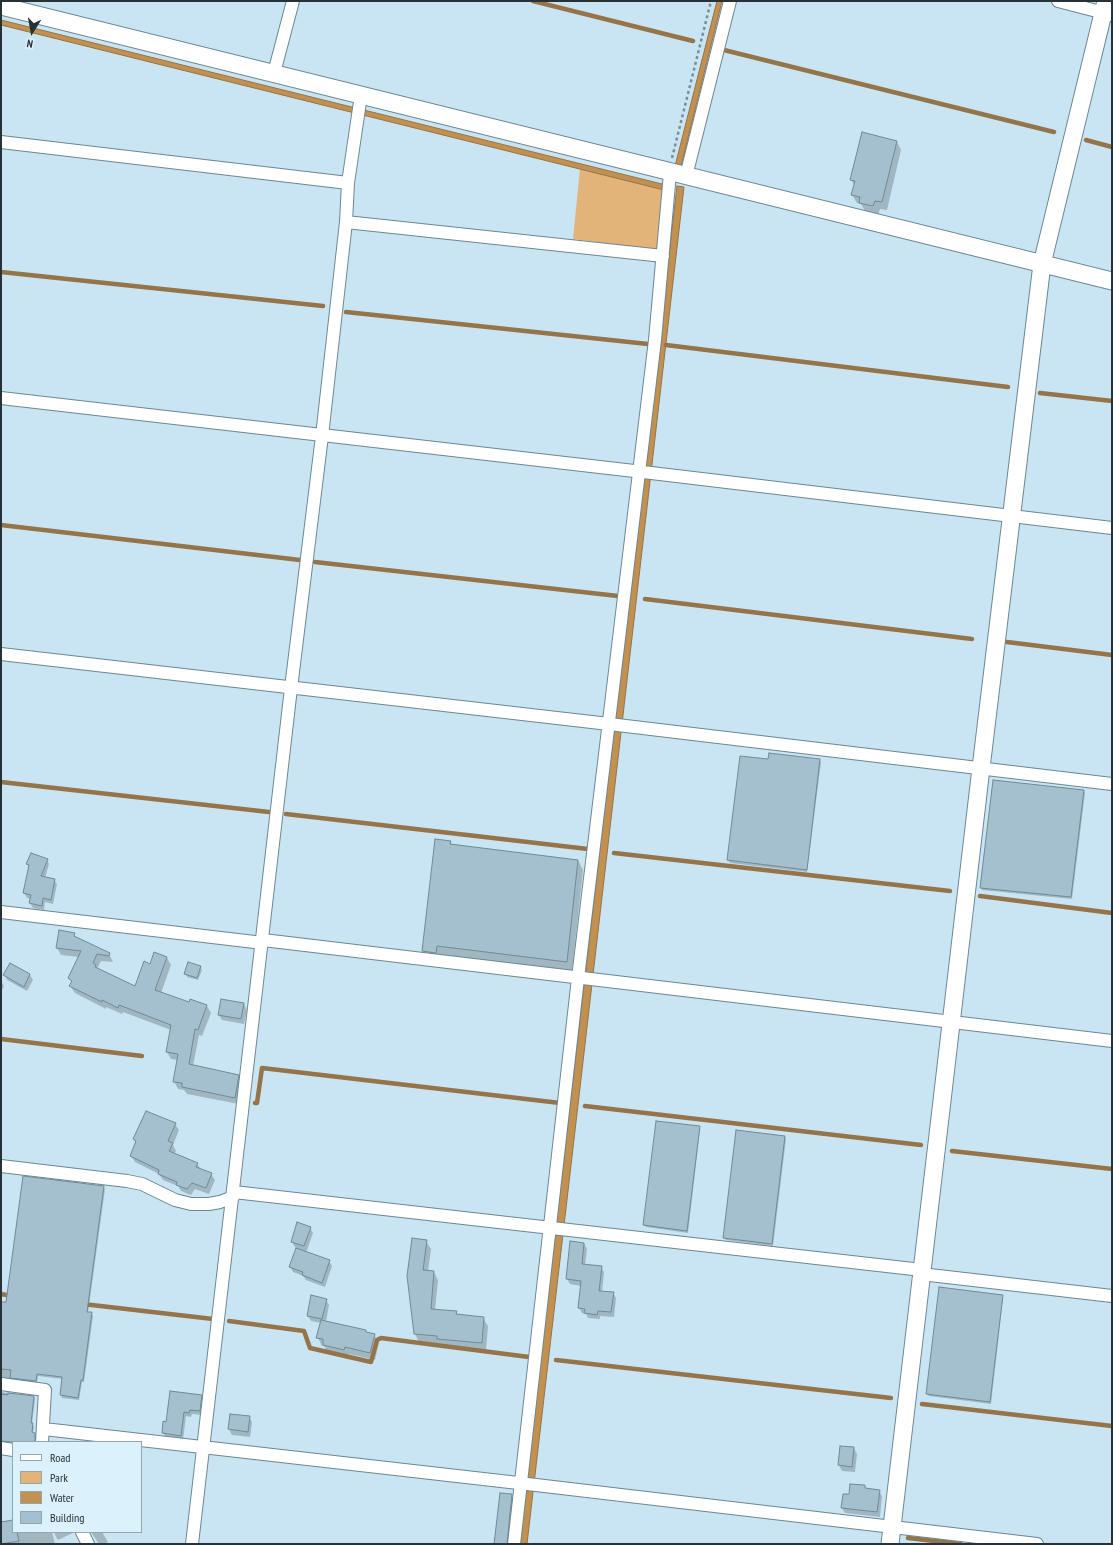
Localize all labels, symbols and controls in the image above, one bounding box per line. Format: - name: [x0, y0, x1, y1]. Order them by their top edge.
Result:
- north arrow: [12, 12, 52, 52]
- text: N: [25, 36, 34, 51]
- legend: [12, 1441, 142, 1533]
- text: Road: [50, 1450, 70, 1465]
- text: Park: [50, 1470, 68, 1485]
- text: Water: [50, 1490, 74, 1505]
- text: Building: [50, 1510, 85, 1525]

